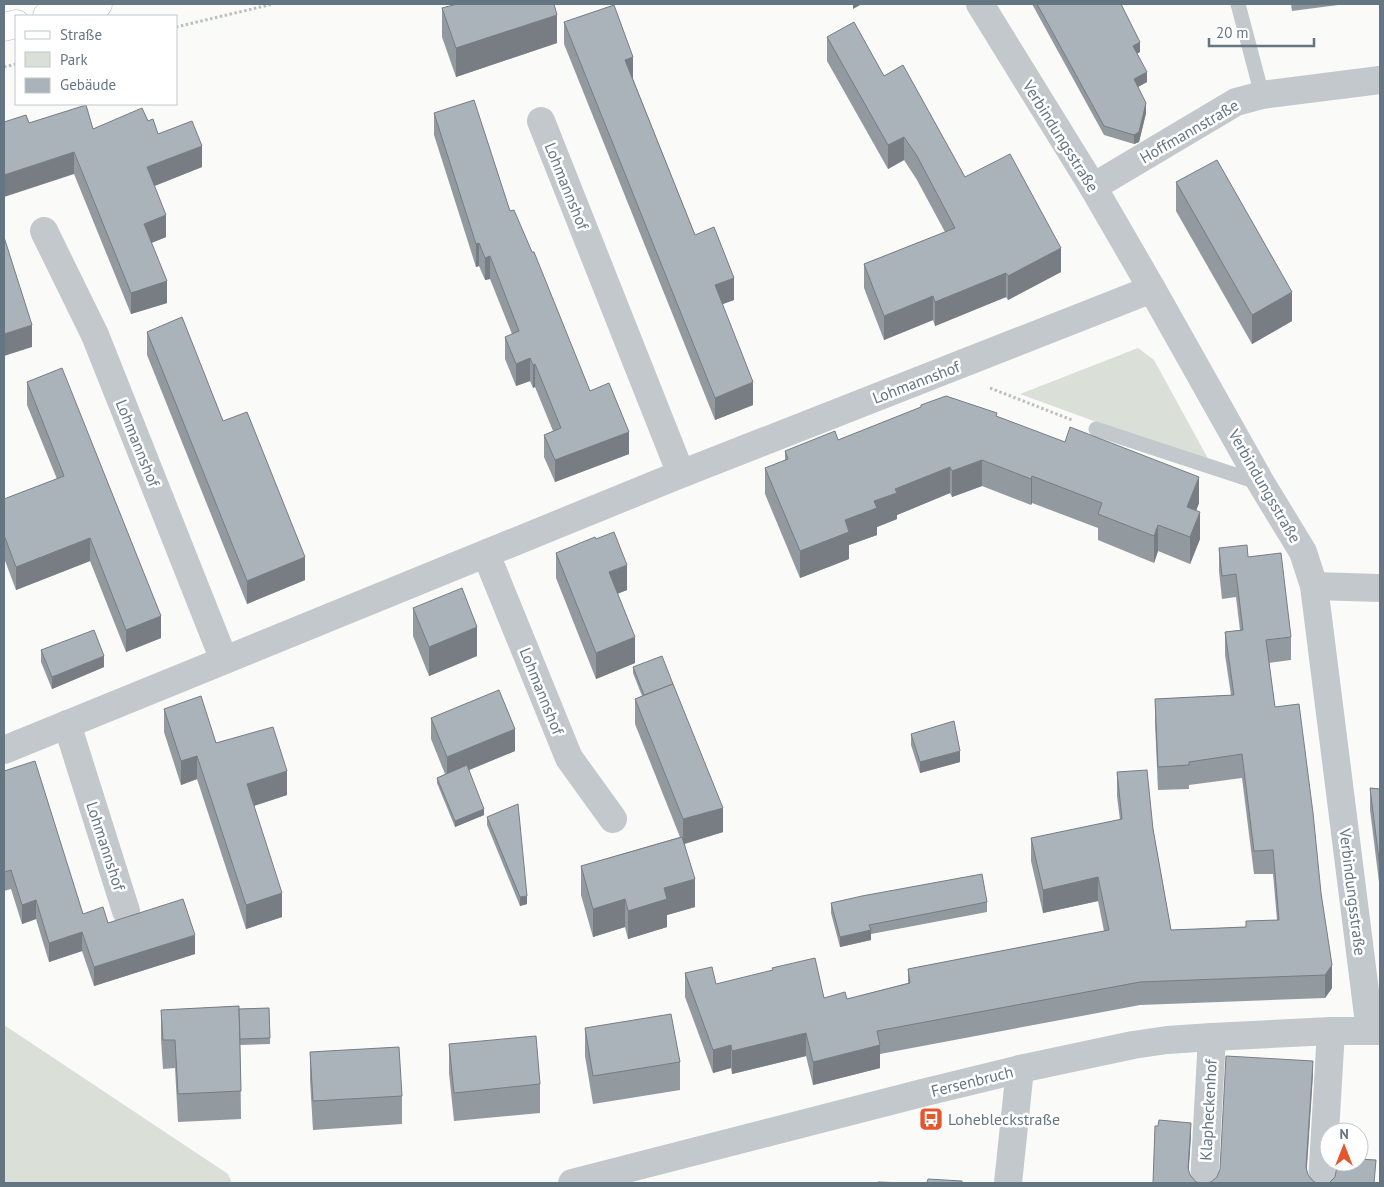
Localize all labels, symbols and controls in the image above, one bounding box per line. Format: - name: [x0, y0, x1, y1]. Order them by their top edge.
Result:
- legend: [15, 15, 178, 105]
- scale bar: [1209, 15, 1314, 47]
- text: 20 m: [1216, 23, 1249, 42]
- text: Straße: [60, 25, 102, 44]
- text: Park: [60, 50, 88, 69]
- text: Gebäude: [60, 75, 116, 94]
- street label: Verbindungsstraße: [1018, 76, 1103, 196]
- street label: Hoffmannstraße: [1136, 95, 1242, 167]
- street label: Lohmannshof: [540, 140, 594, 233]
- street label: Lohmannshof: [869, 356, 963, 408]
- street label: Lohmannshof: [111, 397, 165, 490]
- street label: Verbindungsstraße: [1224, 425, 1306, 546]
- street label: Lohmannshof: [515, 645, 569, 738]
- street label: Lohmannshof: [82, 799, 130, 894]
- street label: Verbindungsstraße: [1335, 826, 1371, 957]
- street label: Klapheckenhof: [1195, 1058, 1221, 1161]
- street label: Fersenbruch: [929, 1061, 1015, 1101]
- bus stop icon: Lohebleckstraße: [918, 1106, 944, 1132]
- place label: Lohebleckstraße: [948, 1109, 1060, 1129]
- north arrow: [1319, 1122, 1369, 1172]
- text: N: [1339, 1125, 1349, 1143]

